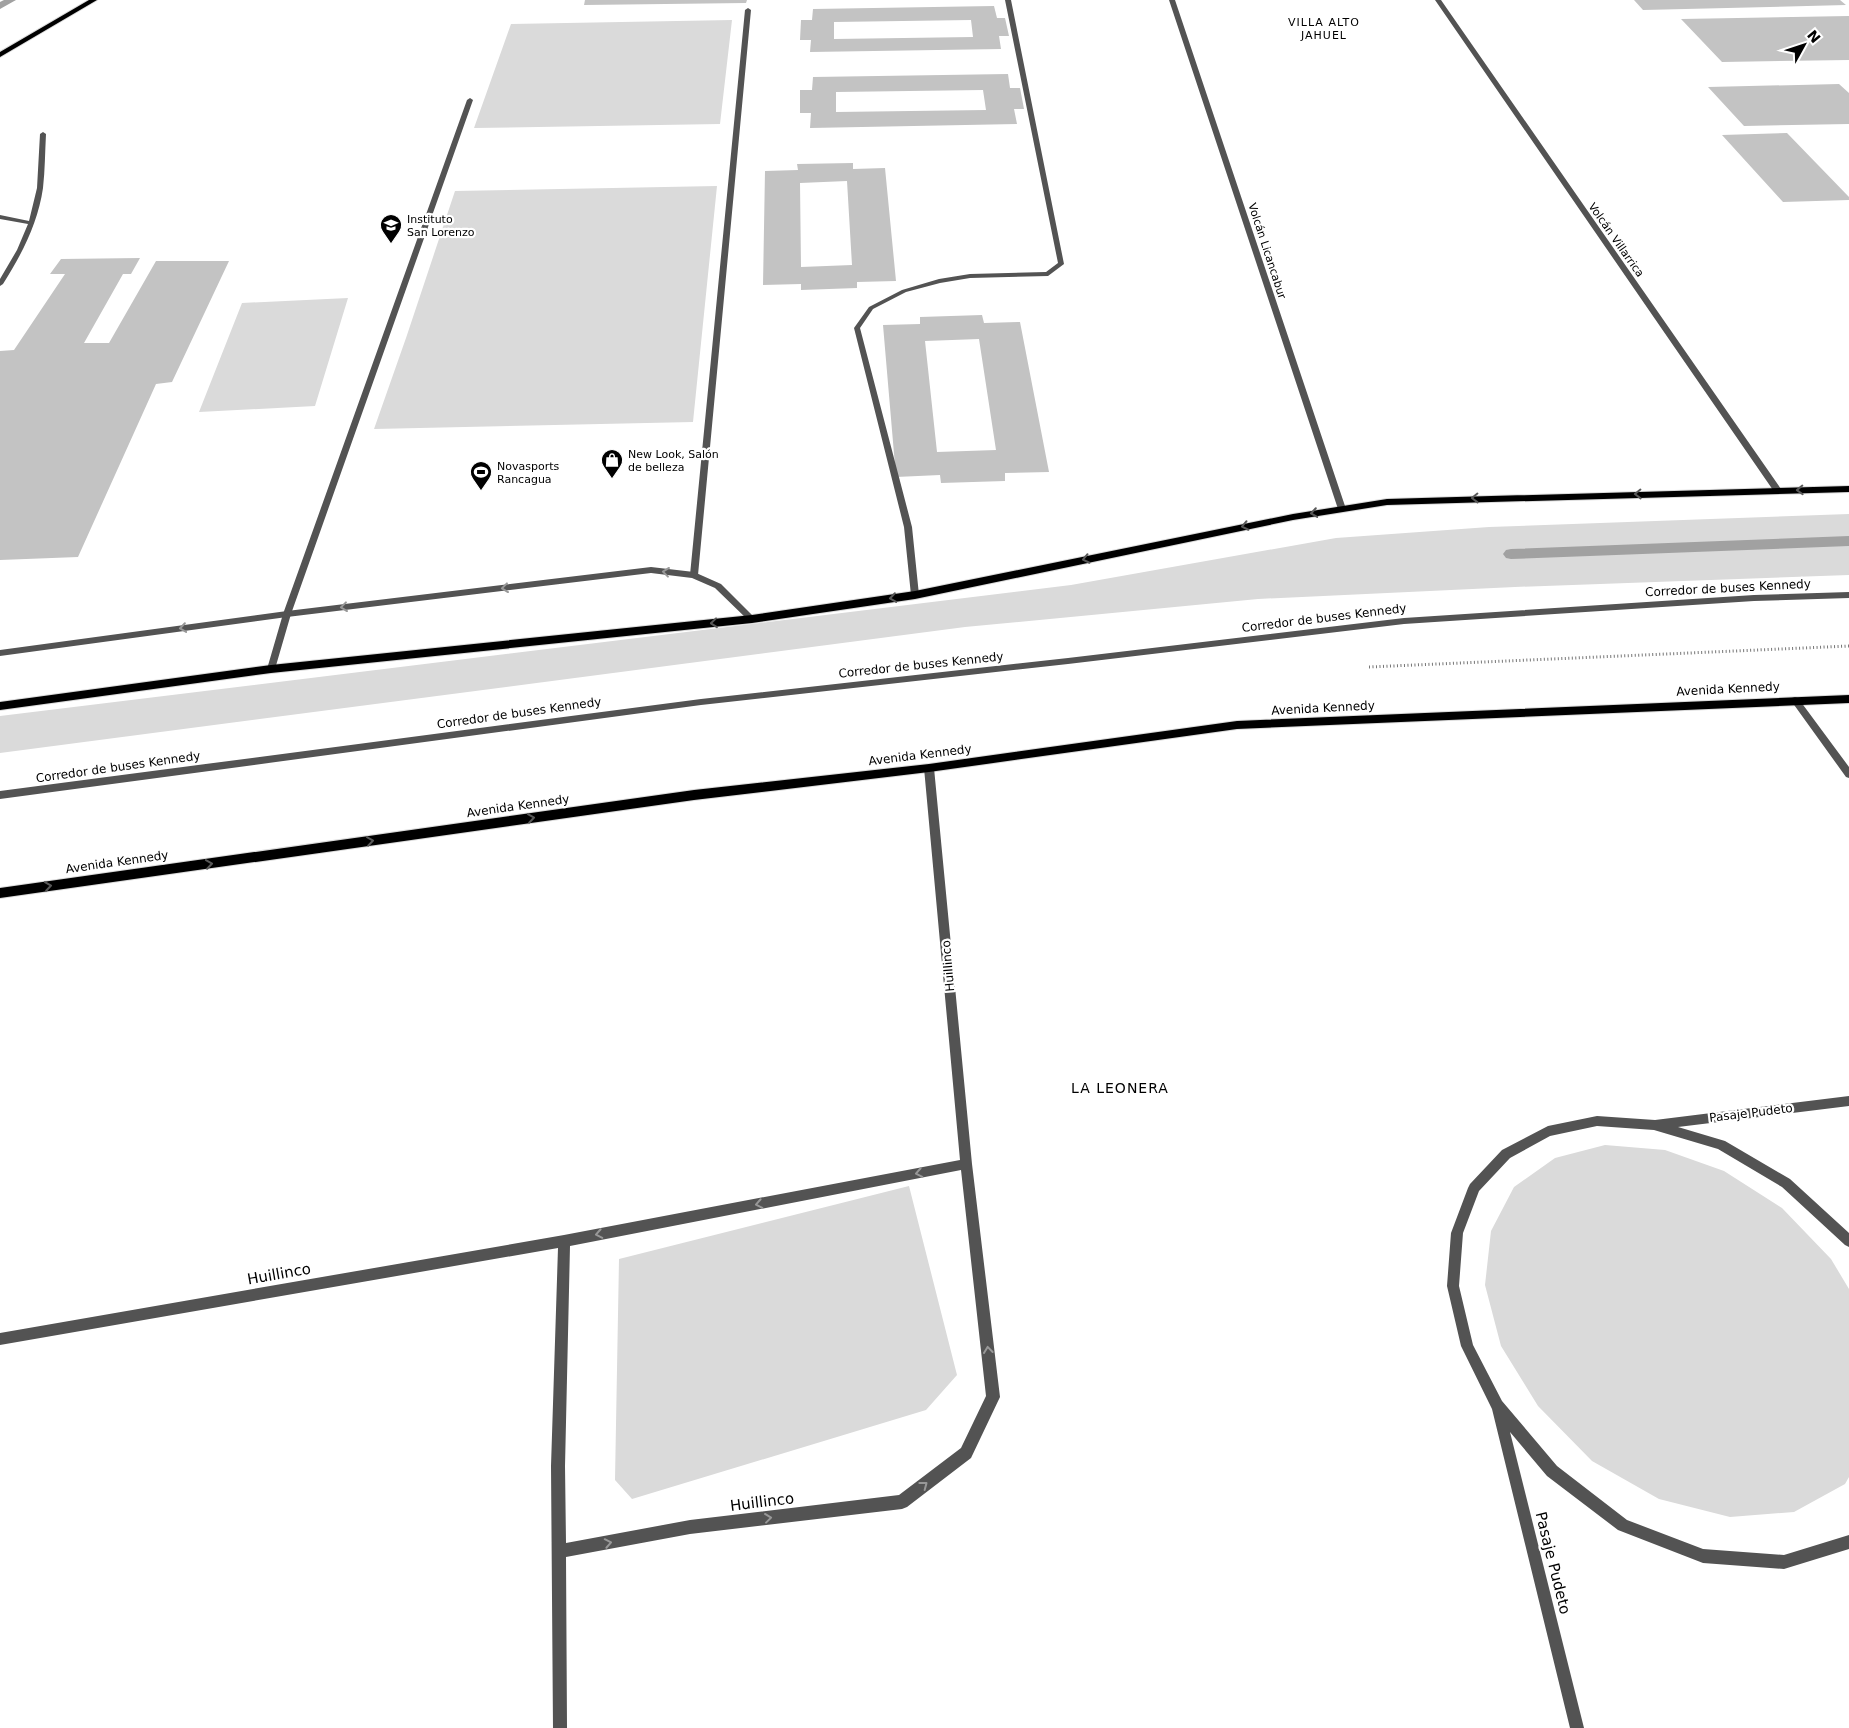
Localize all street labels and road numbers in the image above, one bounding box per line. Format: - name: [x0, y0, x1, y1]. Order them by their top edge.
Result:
- street label: Volcán Villarrica: [1586, 200, 1646, 280]
- street label: Volcán Licancabur: [1245, 201, 1289, 301]
- street label: Corredor de buses Kennedy: [1645, 577, 1811, 599]
- street label: Corredor de buses Kennedy: [1241, 601, 1407, 635]
- street label: Corredor de buses Kennedy: [838, 649, 1004, 681]
- street label: Avenida Kennedy: [1676, 679, 1780, 699]
- street label: Corredor de buses Kennedy: [436, 695, 602, 731]
- street label: Avenida Kennedy: [1271, 698, 1375, 718]
- street label: Avenida Kennedy: [868, 742, 972, 768]
- street label: Corredor de buses Kennedy: [35, 749, 201, 785]
- street label: Avenida Kennedy: [466, 792, 570, 820]
- street label: Avenida Kennedy: [65, 848, 169, 876]
- street label: Huillinco: [939, 940, 957, 992]
- street label: Pasaje Pudeto: [1709, 1101, 1793, 1125]
- street label: Huillinco: [246, 1260, 312, 1288]
- street label: Huillinco: [729, 1489, 795, 1515]
- street label: Pasaje Pudeto: [1532, 1510, 1574, 1616]

